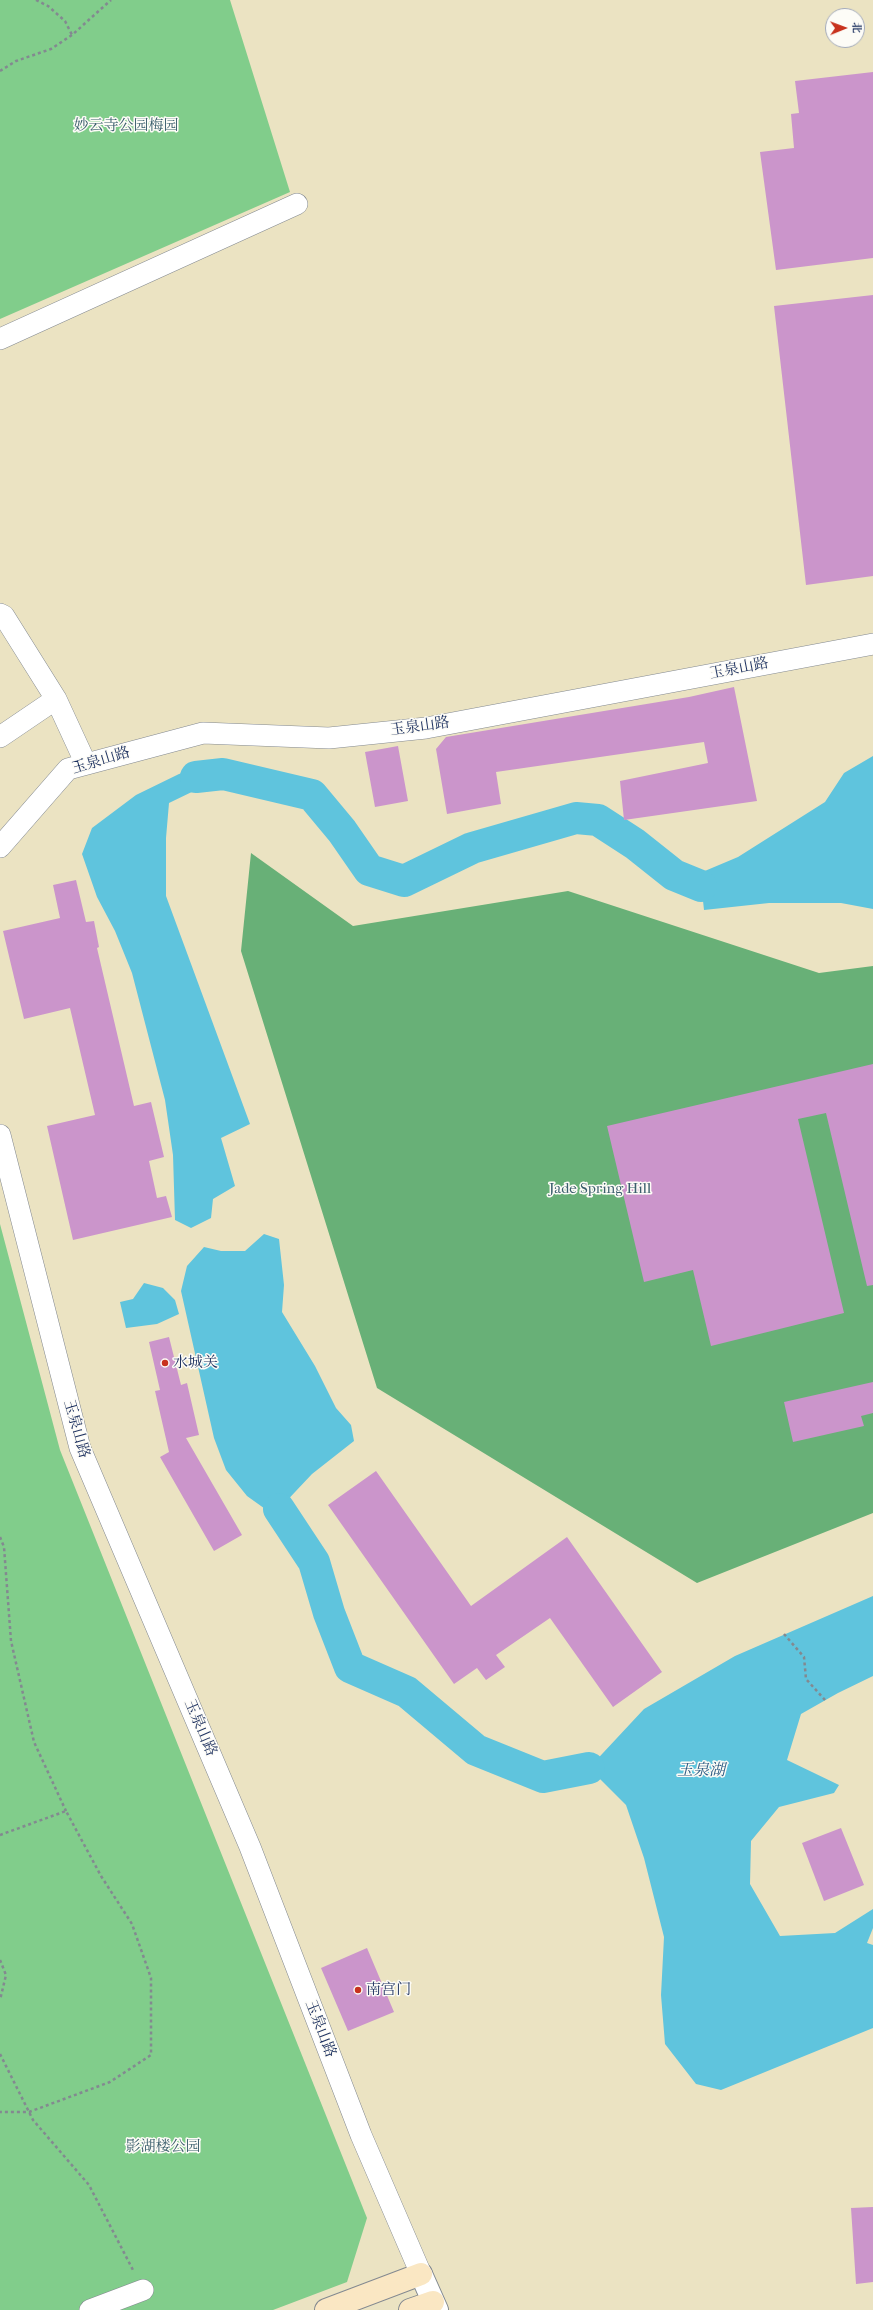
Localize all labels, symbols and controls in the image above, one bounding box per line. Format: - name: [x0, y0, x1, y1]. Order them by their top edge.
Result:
- north arrow: [825, 8, 865, 48]
- text: 北: [850, 22, 863, 33]
- park label: 妙云寺公园梅园: [74, 117, 178, 135]
- street label: 玉泉山路: [708, 654, 770, 684]
- street label: 玉泉山路: [389, 714, 451, 740]
- street label: 玉泉山路: [70, 744, 132, 778]
- park label: Jade Spring Hill: [549, 1180, 651, 1198]
- place label: 水城关: [173, 1354, 218, 1372]
- marker: 水城关: [160, 1358, 170, 1368]
- street label: 玉泉山路: [59, 1398, 93, 1460]
- street label: 玉泉山路: [180, 1697, 220, 1759]
- water label: 玉泉湖: [677, 1761, 725, 1781]
- place label: 南宫门: [366, 1981, 411, 1999]
- marker: 南宫门: [353, 1985, 363, 1995]
- street label: 玉泉山路: [301, 1998, 339, 2060]
- park label: 影湖楼公园: [126, 2138, 200, 2156]

